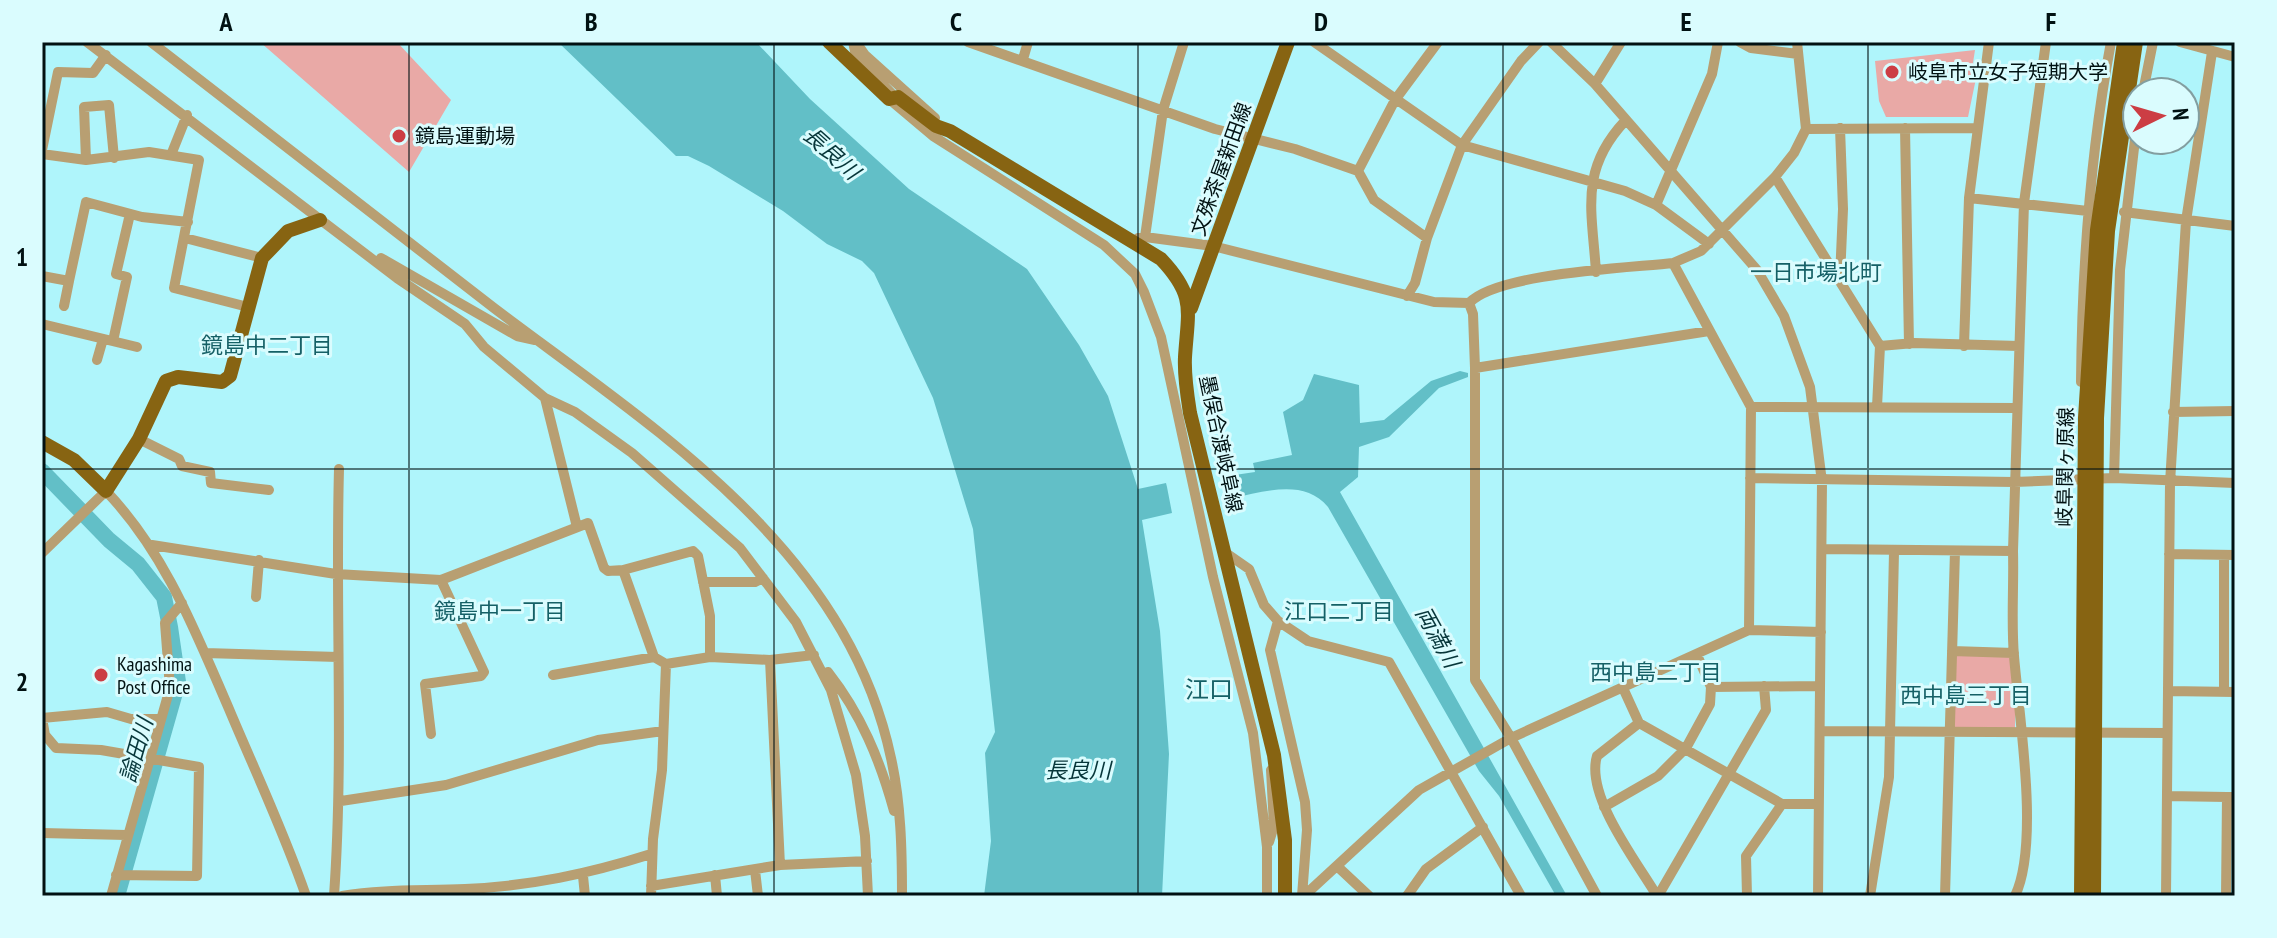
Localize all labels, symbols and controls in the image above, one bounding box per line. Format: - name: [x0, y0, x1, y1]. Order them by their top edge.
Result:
- text: A: [218, 5, 233, 38]
- text: B: [585, 5, 598, 38]
- text: C: [950, 5, 962, 38]
- text: D: [1314, 5, 1328, 38]
- text: E: [1680, 5, 1692, 38]
- text: F: [2046, 5, 2057, 38]
- place label: 岐阜市立女子短期大学: [1908, 59, 2108, 85]
- marker: 岐阜市立女子短期大学: [1883, 63, 1901, 81]
- north arrow: [2121, 76, 2201, 156]
- street label: 文殊茶屋新田線: [1185, 99, 1257, 239]
- text: N: [2166, 107, 2195, 121]
- water label: 長良川: [798, 121, 867, 187]
- place label: 鏡島運動場: [415, 123, 515, 149]
- marker: 鏡島運動場: [390, 127, 408, 145]
- text: 1: [16, 240, 28, 273]
- district label: 一日市場北町: [1750, 258, 1882, 286]
- district label: 鏡島中二丁目: [201, 331, 333, 359]
- street label: 墨俣合渡岐阜線: [1194, 373, 1248, 515]
- street label: 岐阜関ヶ原線: [2051, 407, 2079, 527]
- district label: 鏡島中一丁目: [434, 597, 566, 625]
- district label: 江口二丁目: [1284, 597, 1394, 625]
- water label: 両満川: [1410, 601, 1467, 674]
- place label: Kagashima Post Office: [117, 651, 192, 700]
- district label: 西中島二丁目: [1590, 658, 1722, 686]
- text: 2: [16, 665, 28, 698]
- marker: Kagashima Post Office: [92, 666, 110, 684]
- district label: 江口: [1185, 674, 1233, 705]
- district label: 西中島三丁目: [1900, 681, 2032, 709]
- water label: 論田川: [113, 713, 159, 786]
- water label: 長良川: [1045, 756, 1113, 784]

